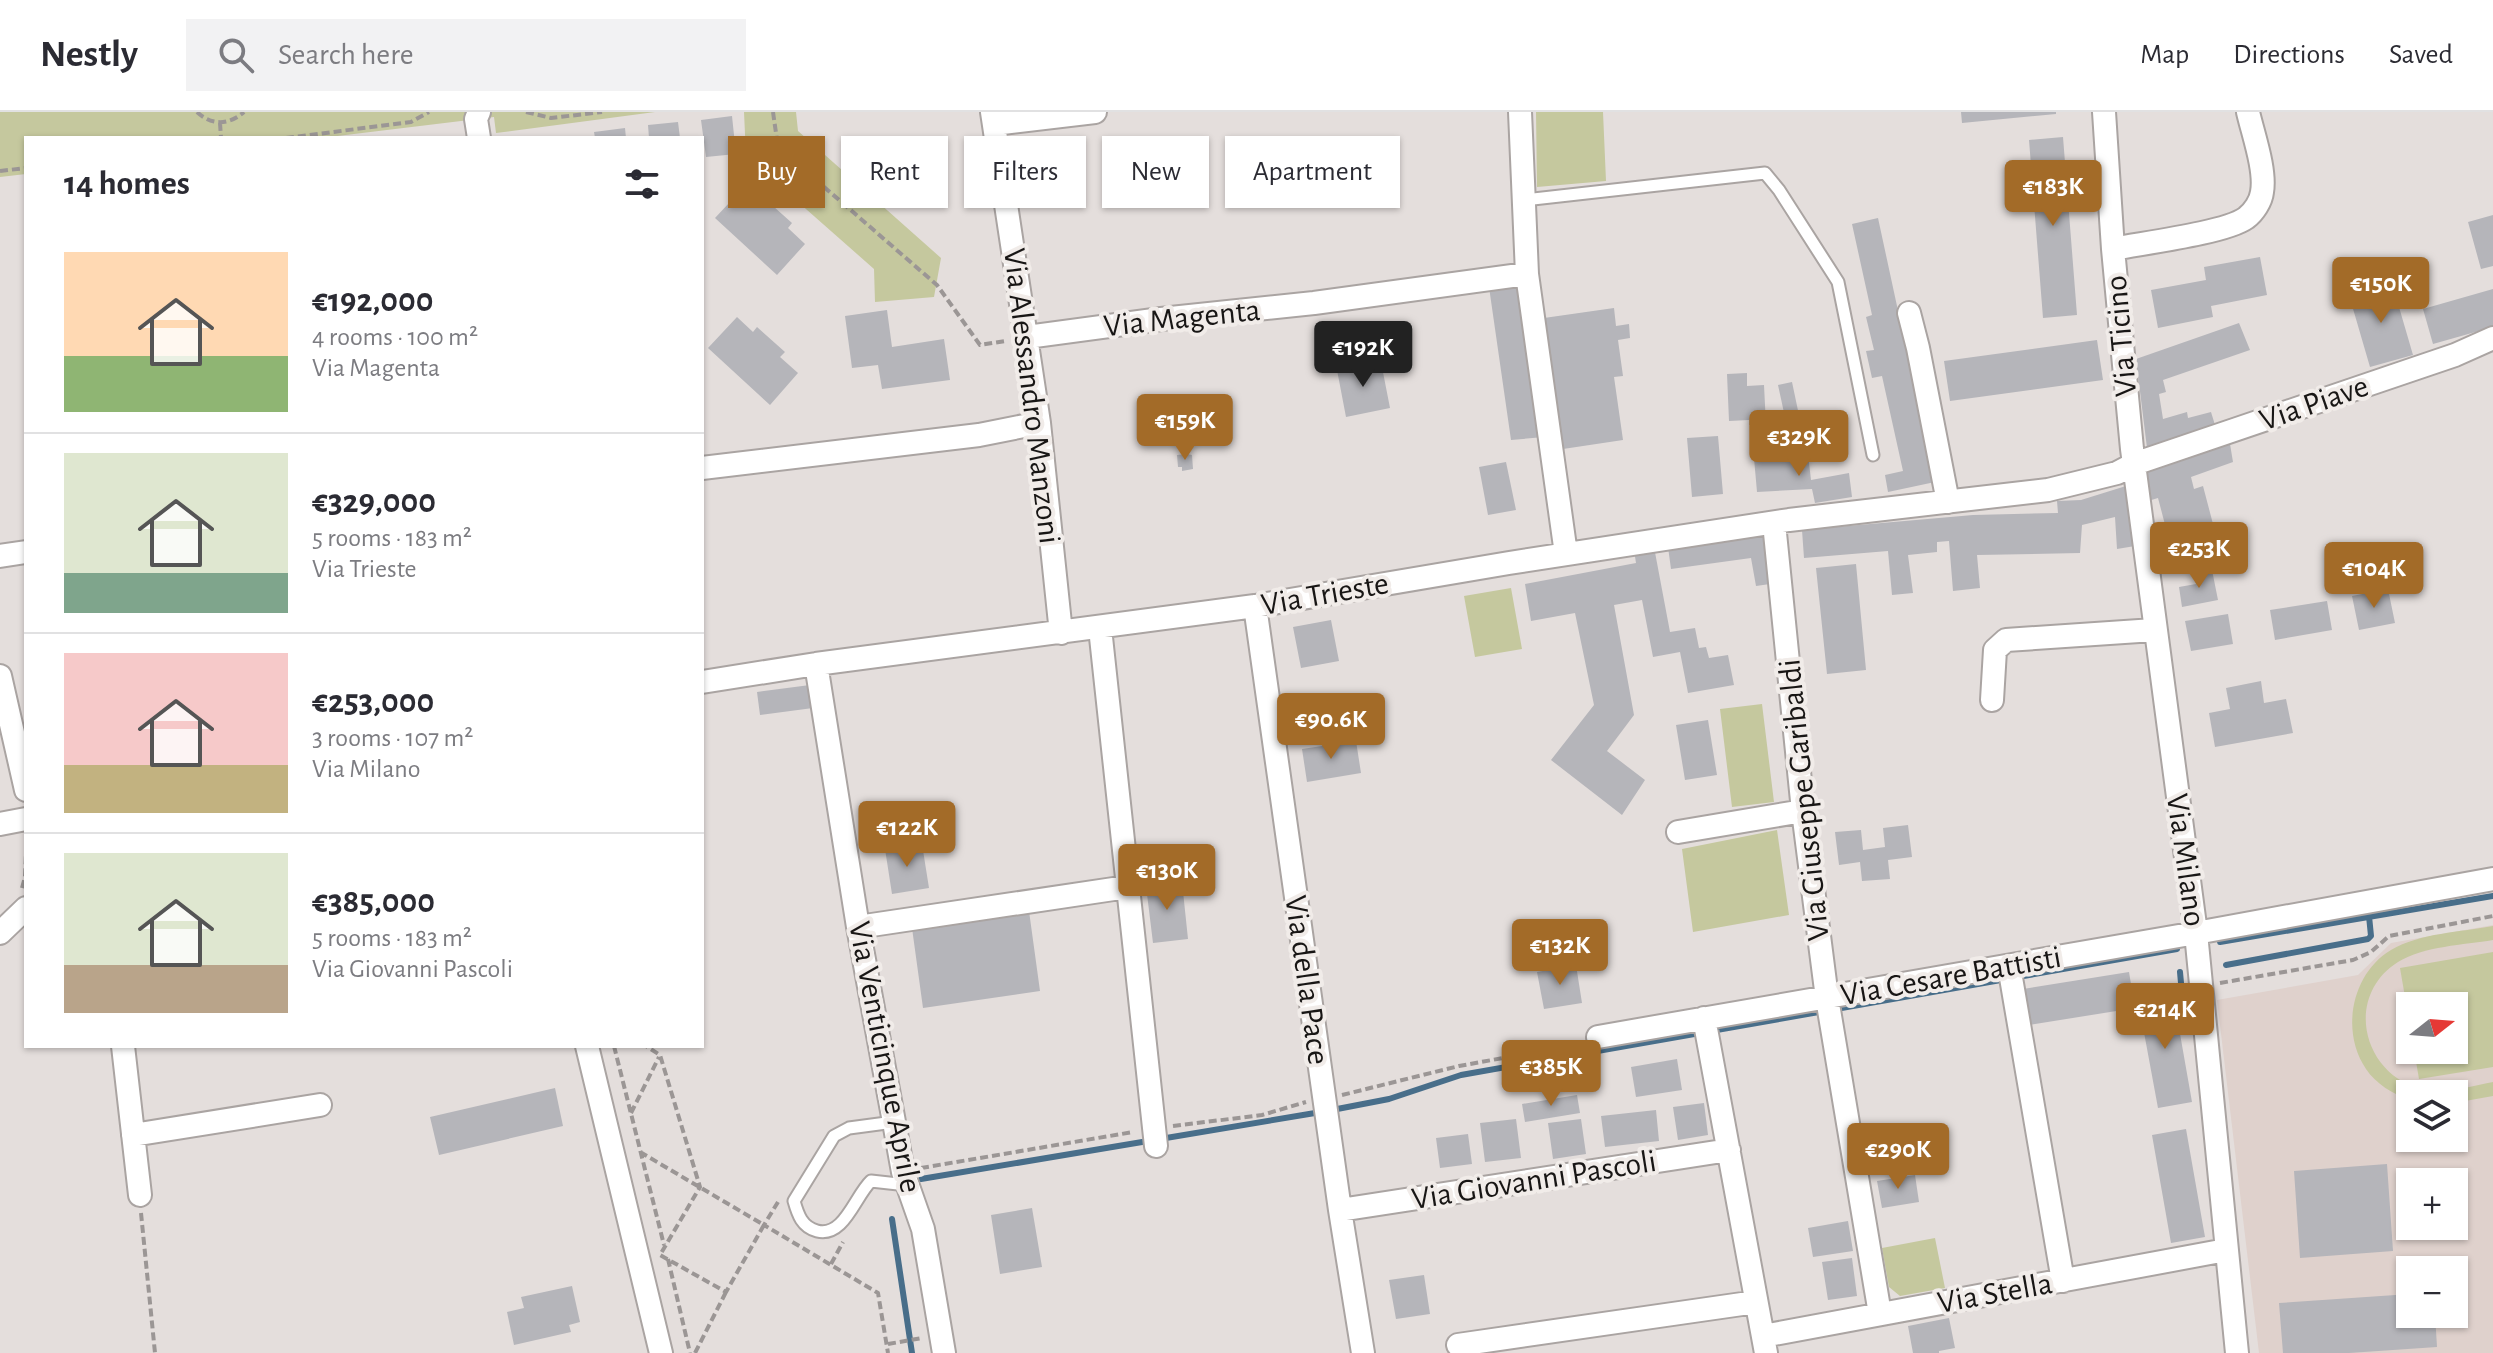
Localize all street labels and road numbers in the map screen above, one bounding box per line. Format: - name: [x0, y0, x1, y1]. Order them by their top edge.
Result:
- street label: Via Alessandro Manzoni: [998, 246, 1066, 546]
- street label: Via Ticino: [2100, 274, 2142, 398]
- street label: Via Magenta: [1102, 294, 1262, 342]
- street label: Via Piave: [2256, 370, 2372, 436]
- street label: Via Trieste: [1259, 567, 1391, 621]
- street label: Via Giuseppe Garibaldi: [1773, 658, 1835, 942]
- street label: Via Milano: [2161, 792, 2211, 928]
- street label: Via della Pace: [1279, 893, 1335, 1067]
- street label: Via Venticinque Aprile: [843, 919, 927, 1195]
- street label: Via Cesare Battisti: [1838, 941, 2064, 1011]
- street label: Via Giovanni Pascoli: [1409, 1145, 1659, 1215]
- street label: Via Stella: [1935, 1267, 2055, 1319]

